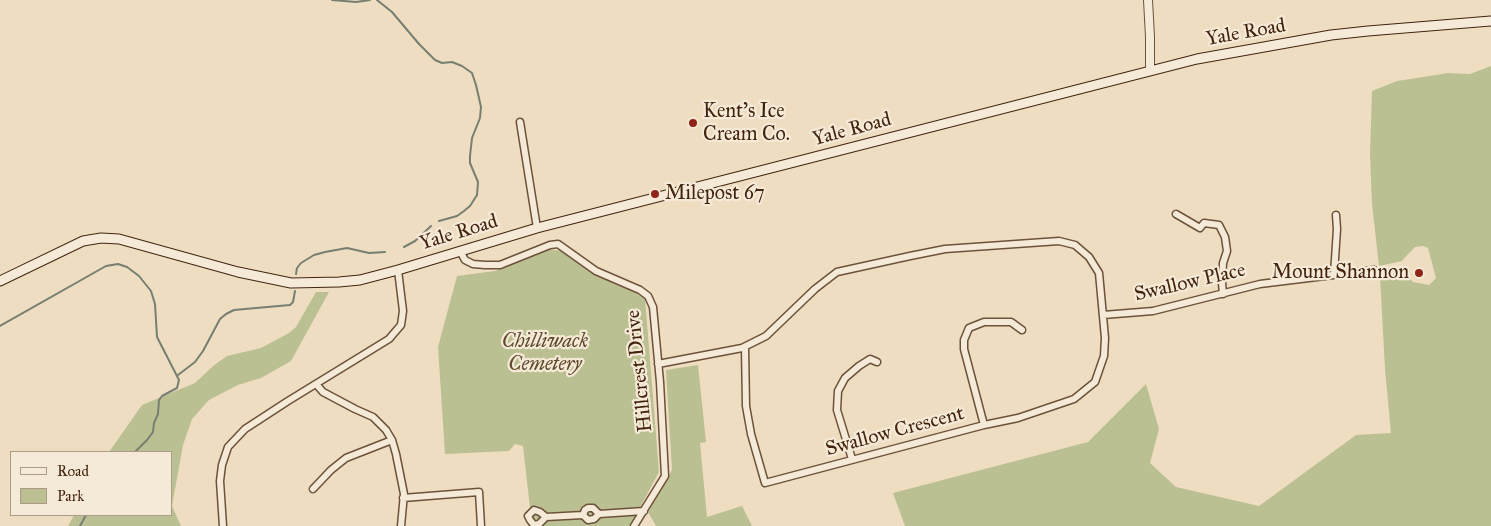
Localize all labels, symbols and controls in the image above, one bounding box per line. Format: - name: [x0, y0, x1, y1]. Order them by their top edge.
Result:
- street label: Yale Road: [1204, 14, 1288, 52]
- place label: Kent's Ice Cream Co.: [703, 100, 790, 147]
- street label: Yale Road: [810, 108, 894, 152]
- marker: Kent's Ice Cream Co.: [687, 117, 699, 129]
- place label: Milepost 67: [665, 182, 765, 206]
- marker: Milepost 67: [649, 188, 661, 200]
- street label: Yale Road: [417, 210, 501, 256]
- street label: Swallow Place: [1132, 259, 1248, 307]
- place label: Mount Shannon: [1272, 261, 1409, 285]
- marker: Mount Shannon: [1413, 267, 1425, 279]
- street label: Hillcrest Drive: [622, 309, 658, 433]
- park label: Chilliwack Cemetery: [502, 330, 588, 377]
- street label: Swallow Crescent: [823, 402, 967, 462]
- legend: [10, 451, 172, 516]
- text: Road: [57, 462, 89, 480]
- text: Park: [57, 487, 84, 505]

